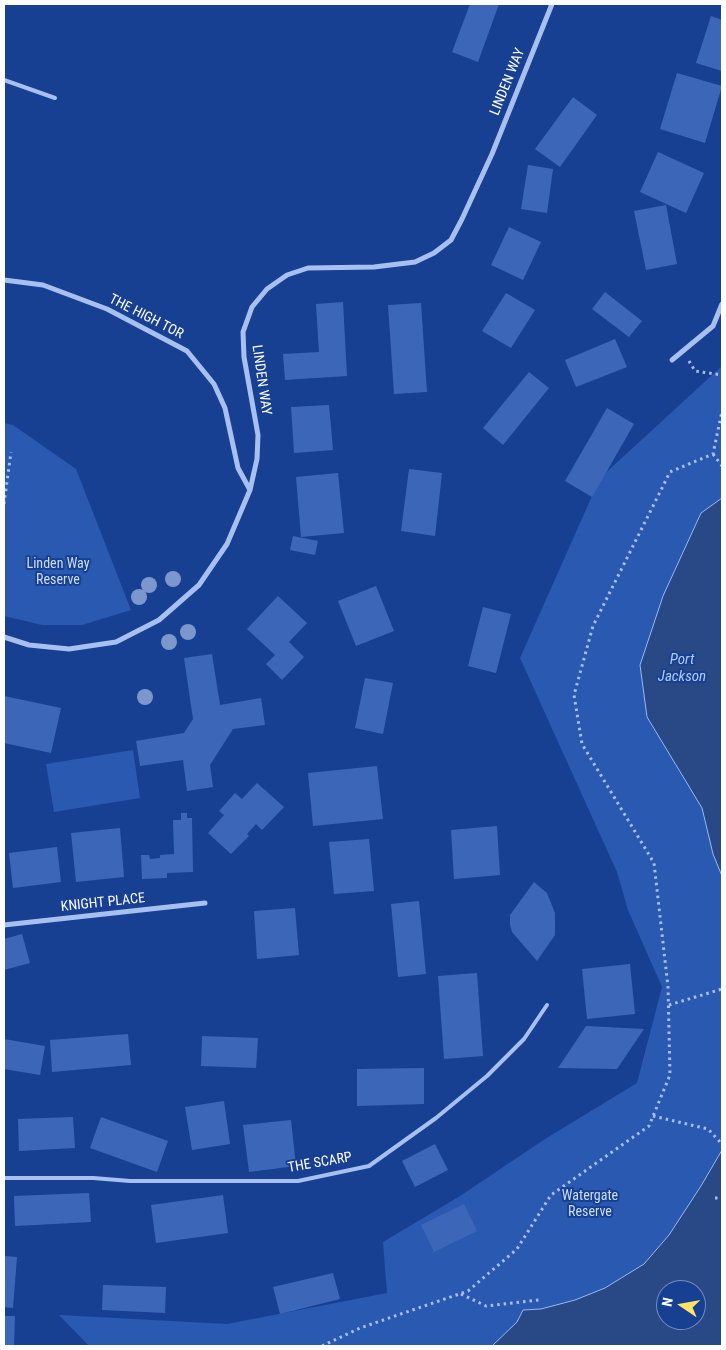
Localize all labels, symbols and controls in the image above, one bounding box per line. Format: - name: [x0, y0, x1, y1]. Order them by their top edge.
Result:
- street label: LINDEN WAY: [487, 46, 529, 118]
- street label: THE HIGH TOR: [106, 291, 186, 343]
- street label: LINDEN WAY: [248, 344, 274, 416]
- park label: Linden Way Reserve: [26, 556, 90, 588]
- water label: Port Jackson: [658, 651, 706, 686]
- street label: KNIGHT PLACE: [60, 890, 146, 916]
- street label: THE SCARP: [287, 1149, 353, 1177]
- park label: Watergate Reserve: [562, 1188, 618, 1220]
- north arrow: [656, 1280, 706, 1330]
- text: N: [659, 1296, 676, 1308]

